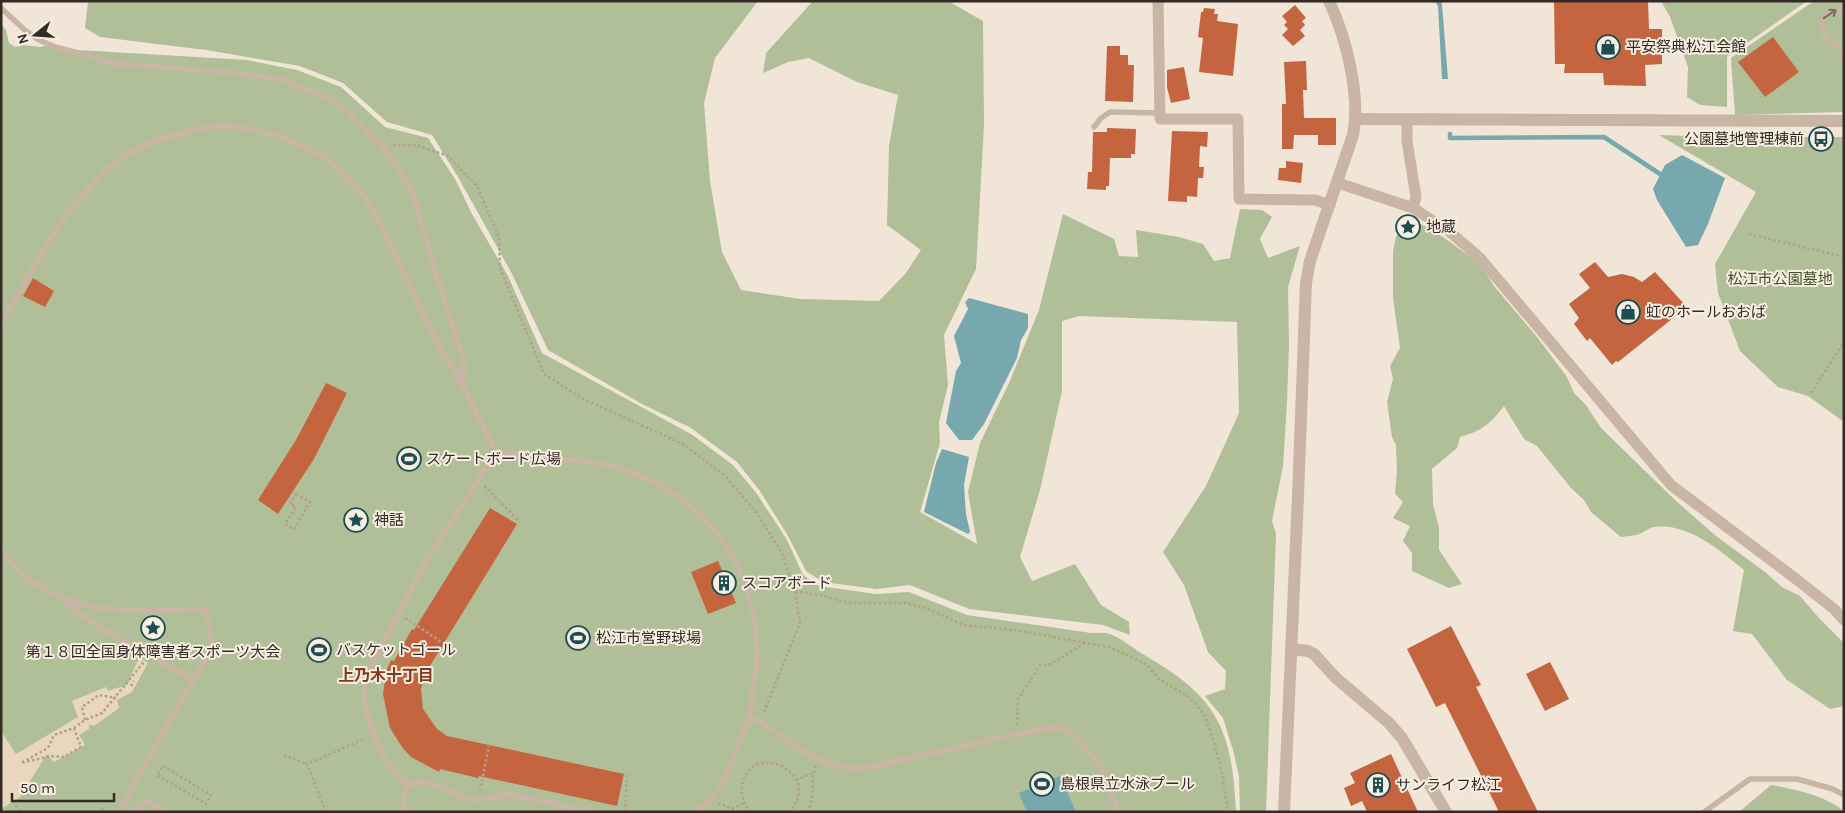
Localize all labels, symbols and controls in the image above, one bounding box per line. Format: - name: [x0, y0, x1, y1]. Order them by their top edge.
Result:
- one-way arrow: [1823, 9, 1837, 20]
- north arrow: [10, 10, 60, 60]
- text: N: [13, 31, 33, 46]
- shop icon: 平安祭典松江会館: [1595, 34, 1621, 60]
- place label: 平安祭典松江会館: [1626, 38, 1746, 56]
- bus stop icon: 公園墓地管理棟前: [1808, 126, 1834, 152]
- place label: 公園墓地管理棟前: [1684, 130, 1804, 148]
- place icon: 地蔵: [1395, 214, 1421, 240]
- place label: 地蔵: [1426, 218, 1456, 236]
- park label: 松江市公園墓地: [1727, 270, 1833, 288]
- shop icon: 虹のホールおおば: [1615, 299, 1641, 325]
- place label: 虹のホールおおば: [1646, 303, 1766, 321]
- sports icon: スケートボード広場: [396, 446, 422, 472]
- place label: スケートボード広場: [426, 450, 561, 468]
- place icon: 神話: [343, 507, 369, 533]
- place label: 神話: [374, 511, 404, 529]
- building icon: スコアボード: [711, 570, 737, 596]
- place label: スコアボード: [742, 574, 832, 592]
- place icon: 第１８回全国身体障害者スポーツ大会: [140, 615, 166, 641]
- sports icon: 松江市営野球場: [565, 625, 591, 651]
- place label: 松江市営野球場: [596, 629, 701, 647]
- sports icon: バスケットゴール: [306, 637, 332, 663]
- place label: バスケットゴール: [336, 641, 456, 659]
- place label: 第１８回全国身体障害者スポーツ大会: [26, 643, 280, 661]
- district label: 上乃木十丁目: [338, 666, 434, 685]
- scale bar: [12, 770, 115, 802]
- sports icon: 島根県立水泳プール: [1029, 771, 1055, 797]
- building icon: サンライフ松江: [1365, 772, 1391, 798]
- place label: 島根県立水泳プール: [1060, 775, 1195, 793]
- place label: サンライフ松江: [1396, 776, 1501, 794]
- text: 50 m: [20, 779, 55, 797]

